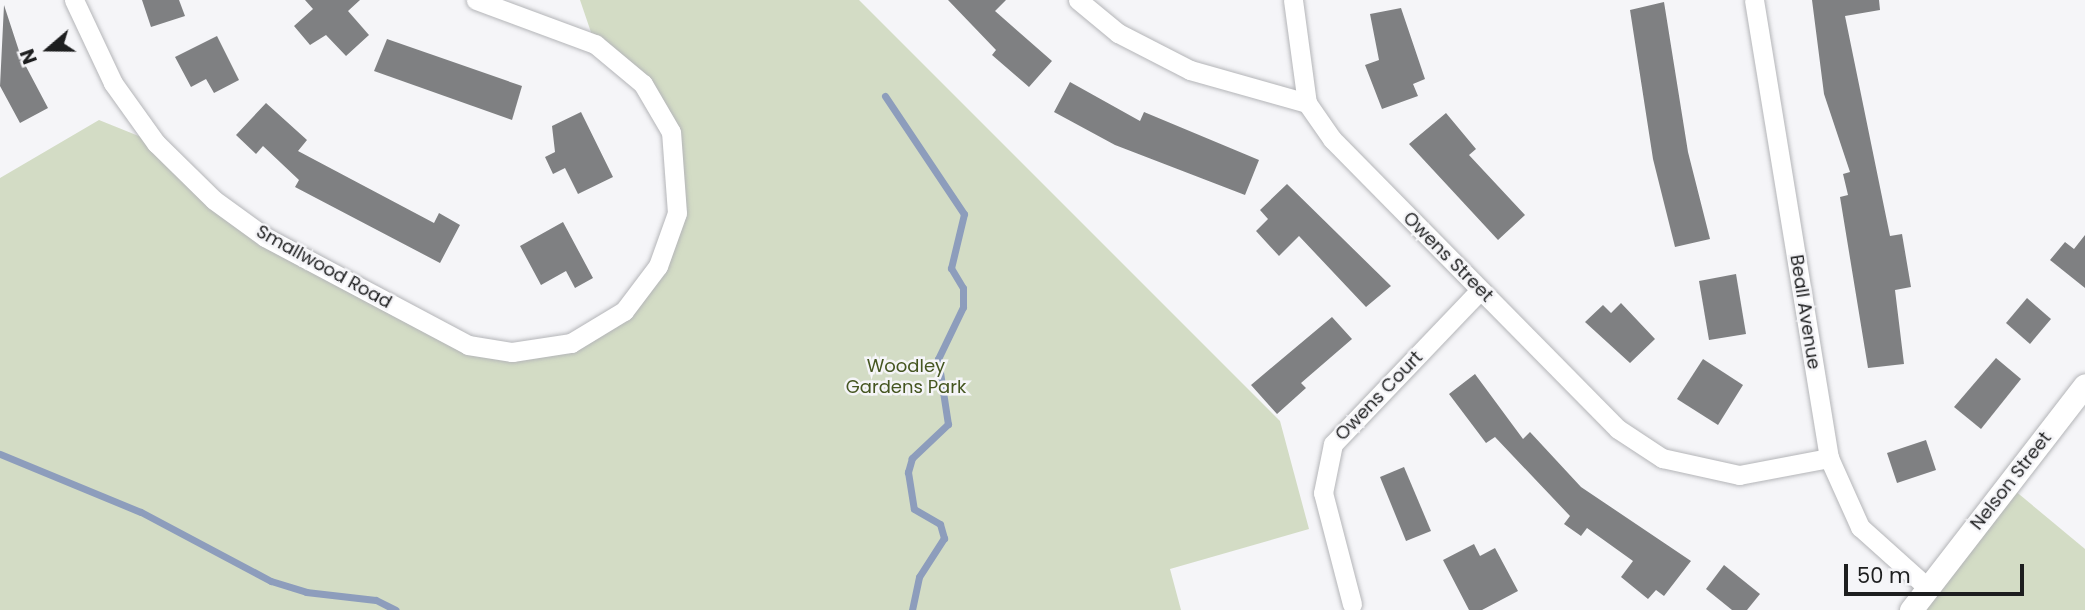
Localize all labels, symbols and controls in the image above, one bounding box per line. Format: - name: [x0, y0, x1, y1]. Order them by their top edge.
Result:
- north arrow: [14, 14, 84, 84]
- text: N: [14, 45, 44, 68]
- street label: Owens Street: [1398, 207, 1498, 307]
- street label: Smallwood Road: [252, 221, 396, 313]
- street label: Beall Avenue: [1785, 253, 1825, 371]
- street label: Owens Court: [1331, 347, 1427, 445]
- park label: Woodley Gardens Park: [846, 356, 966, 398]
- street label: Nelson Street: [1966, 428, 2056, 534]
- scale bar: [1847, 550, 2027, 594]
- text: 50 m: [1857, 561, 1911, 590]

